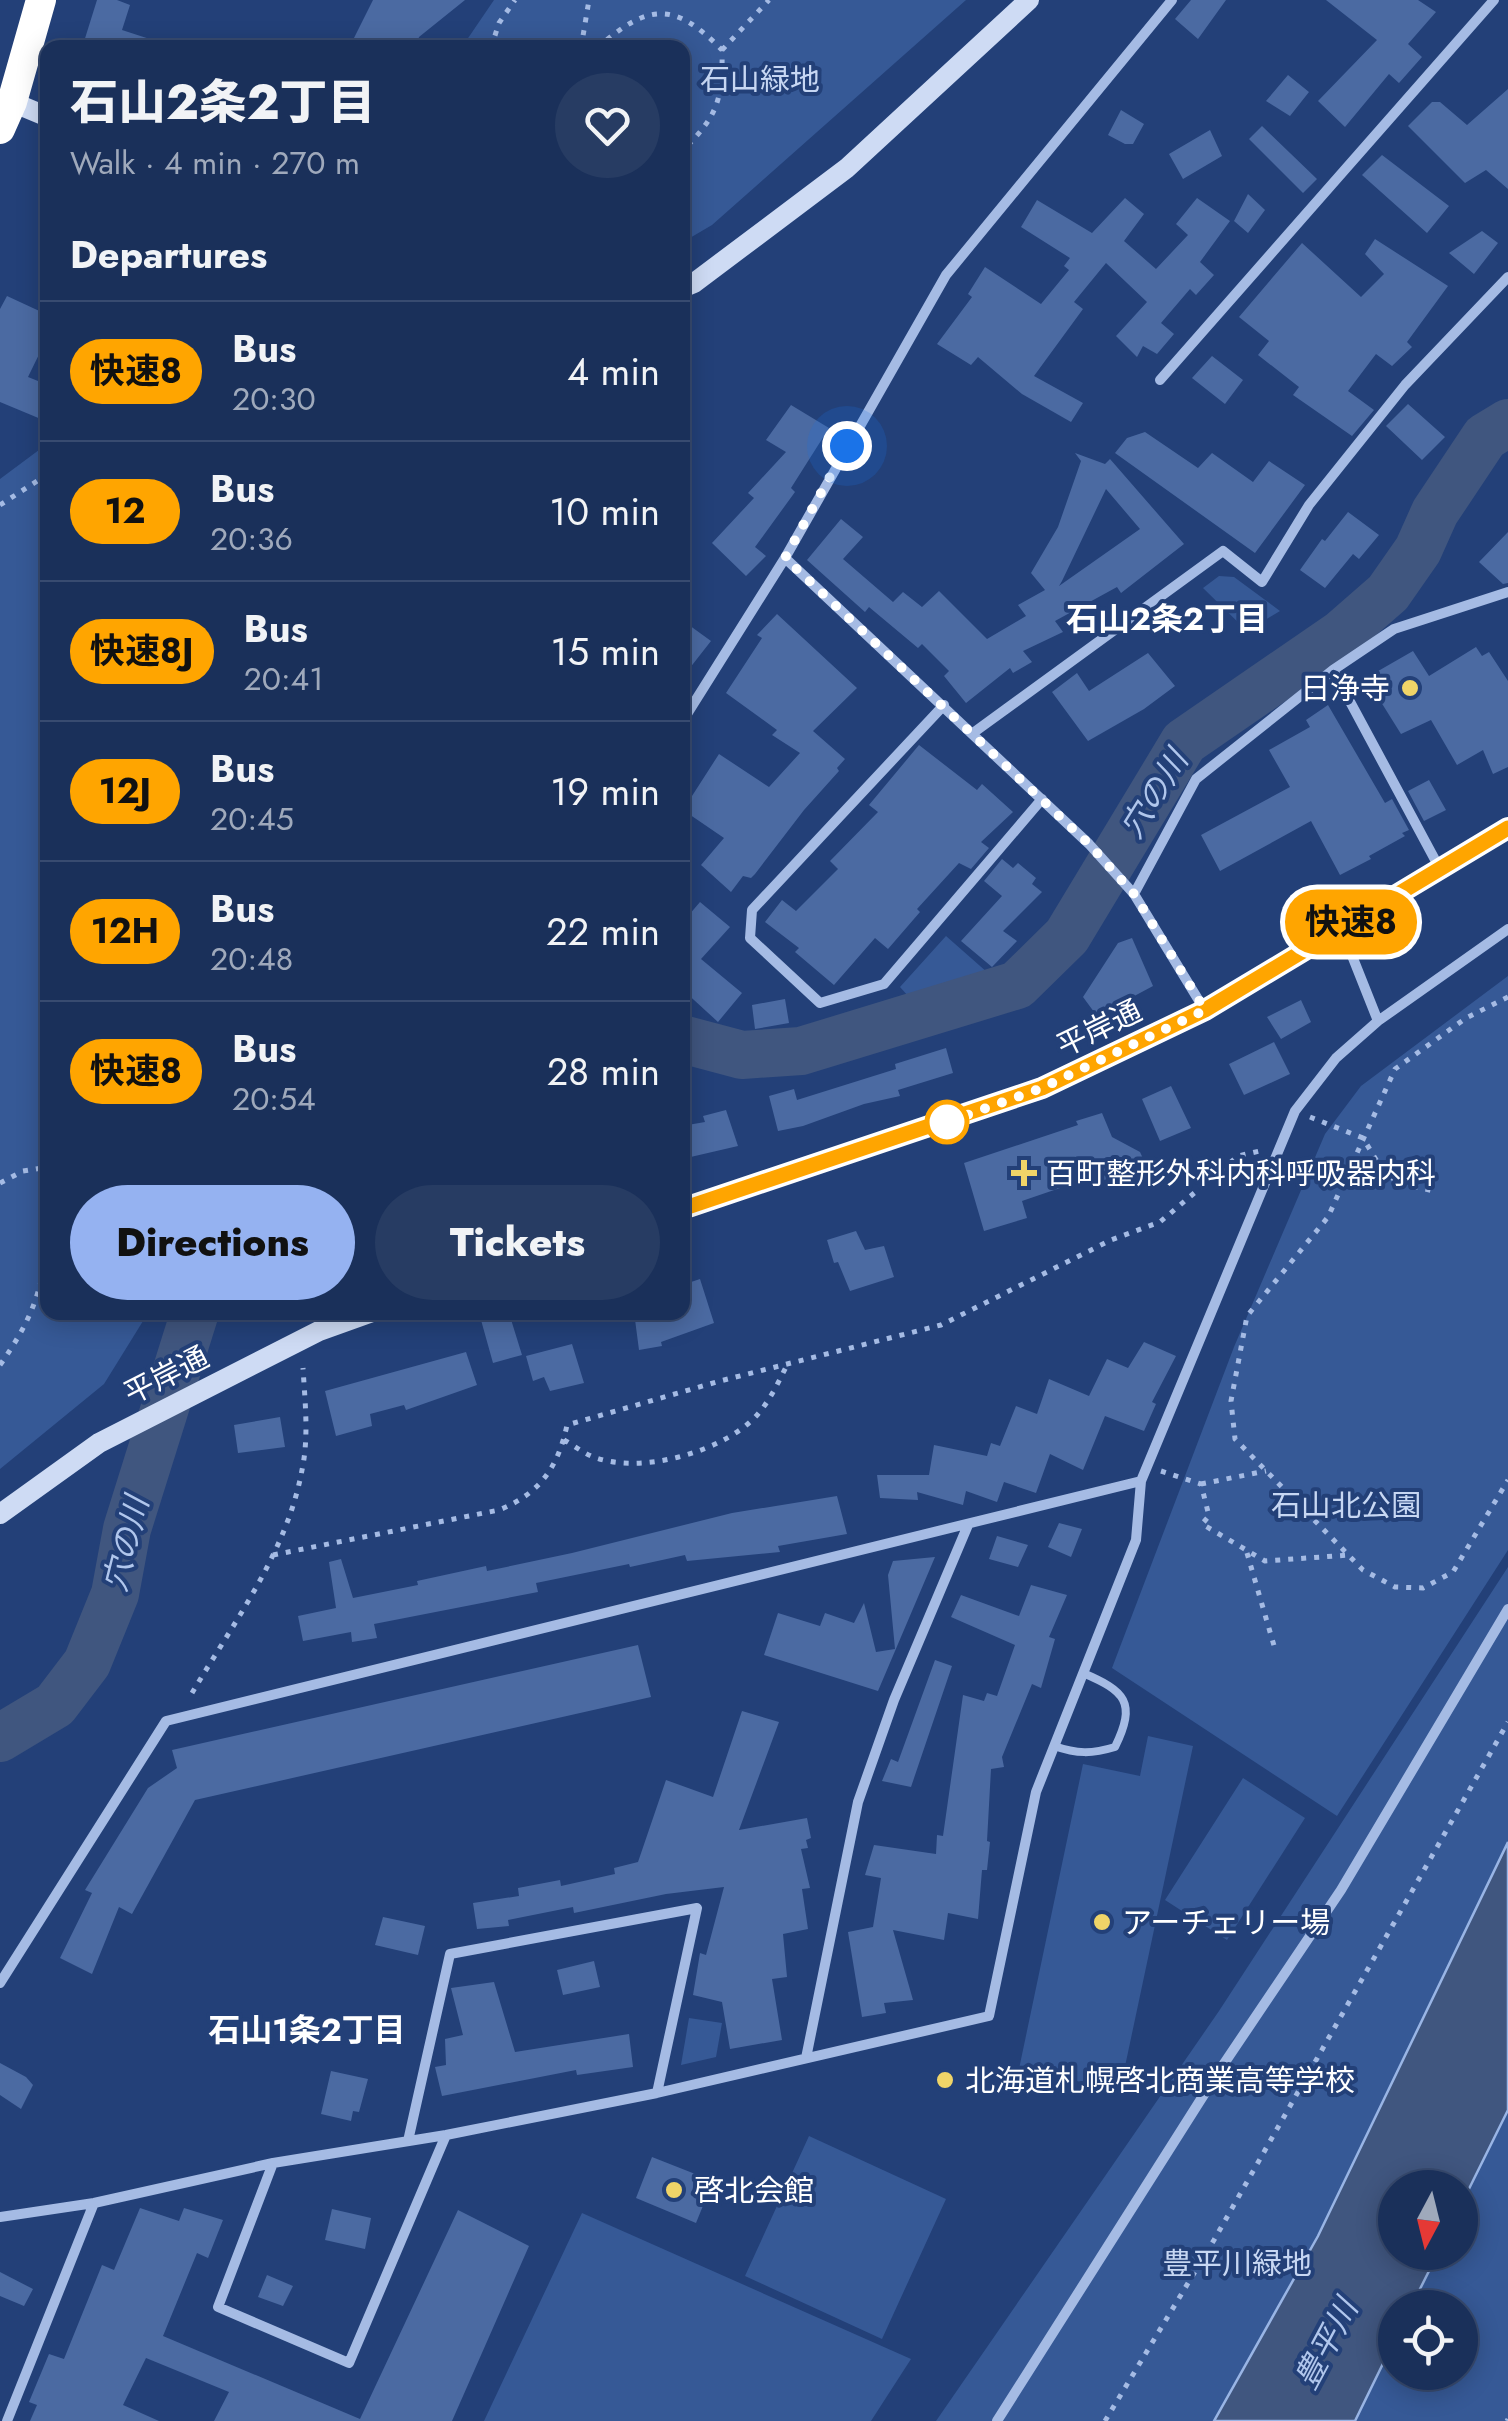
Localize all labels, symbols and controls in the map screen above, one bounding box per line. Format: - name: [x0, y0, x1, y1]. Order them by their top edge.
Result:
- park label: 石山緑地: [700, 58, 820, 101]
- text: 石山2条2丁目: [70, 68, 375, 137]
- button: heart: [555, 73, 660, 178]
- text: Walk · 4 min · 270 m: [70, 140, 360, 186]
- text: Departures: [70, 227, 267, 282]
- text: Bus: [232, 321, 296, 376]
- text: 4 min: [567, 344, 660, 399]
- text: 快速8: [90, 346, 182, 396]
- text: 20:30: [232, 376, 316, 422]
- your location: [822, 421, 872, 471]
- text: Bus: [210, 461, 274, 516]
- text: 10 min: [549, 484, 660, 539]
- text: 12: [105, 486, 145, 536]
- text: 20:36: [210, 516, 293, 562]
- district label: 石山2条2丁目: [1066, 596, 1268, 642]
- text: Bus: [244, 601, 308, 656]
- text: 15 min: [551, 624, 660, 679]
- text: 快速8J: [90, 626, 194, 676]
- text: 20:41: [244, 656, 324, 702]
- place label: 日浄寺: [1300, 667, 1390, 710]
- marker: 日浄寺: [1399, 677, 1421, 699]
- water label: 穴の川: [1109, 739, 1201, 847]
- text: Bus: [210, 741, 274, 796]
- text: 19 min: [550, 764, 660, 819]
- text: 12J: [99, 766, 151, 816]
- text: 20:45: [210, 796, 294, 842]
- text: Bus: [210, 881, 274, 936]
- line badge: 快速8: [1294, 890, 1408, 954]
- text: 快速8: [1305, 897, 1397, 947]
- text: 22 min: [546, 904, 660, 959]
- text: 12H: [91, 906, 159, 956]
- text: 20:48: [210, 936, 293, 982]
- street label: 平岸通: [1049, 989, 1149, 1067]
- text: Bus: [232, 1021, 296, 1076]
- text: 28 min: [547, 1044, 660, 1099]
- text: 快速8: [90, 1046, 182, 1096]
- text: 20:54: [232, 1076, 316, 1122]
- unlabelled marker: [926, 1101, 968, 1143]
- place label: 百町整形外科内科呼吸器内科: [1046, 1152, 1436, 1195]
- marker: 百町整形外科内科呼吸器内科: [1011, 1160, 1037, 1186]
- button: Directions: [70, 1185, 355, 1300]
- button: Tickets: [375, 1185, 660, 1300]
- street label: 平岸通: [116, 1335, 216, 1415]
- park label: 石山北公園: [1271, 1484, 1421, 1527]
- water label: 穴の川: [92, 1489, 161, 1596]
- place label: アーチェリー場: [1122, 1901, 1330, 1944]
- marker: アーチェリー場: [1091, 1911, 1113, 1933]
- district label: 石山1条2丁目: [208, 2007, 406, 2053]
- place label: 北海道札幌啓北商業高等学校: [965, 2059, 1355, 2102]
- marker: 北海道札幌啓北商業高等学校: [934, 2069, 956, 2091]
- place label: 啓北会館: [694, 2169, 814, 2212]
- north arrow: [1378, 2170, 1478, 2270]
- map controls: [1378, 2170, 1478, 2390]
- marker: 啓北会館: [663, 2179, 685, 2201]
- park label: 豊平川緑地: [1162, 2242, 1312, 2285]
- water label: 豊平川: [1283, 2288, 1370, 2397]
- button: locate: [1378, 2290, 1478, 2390]

